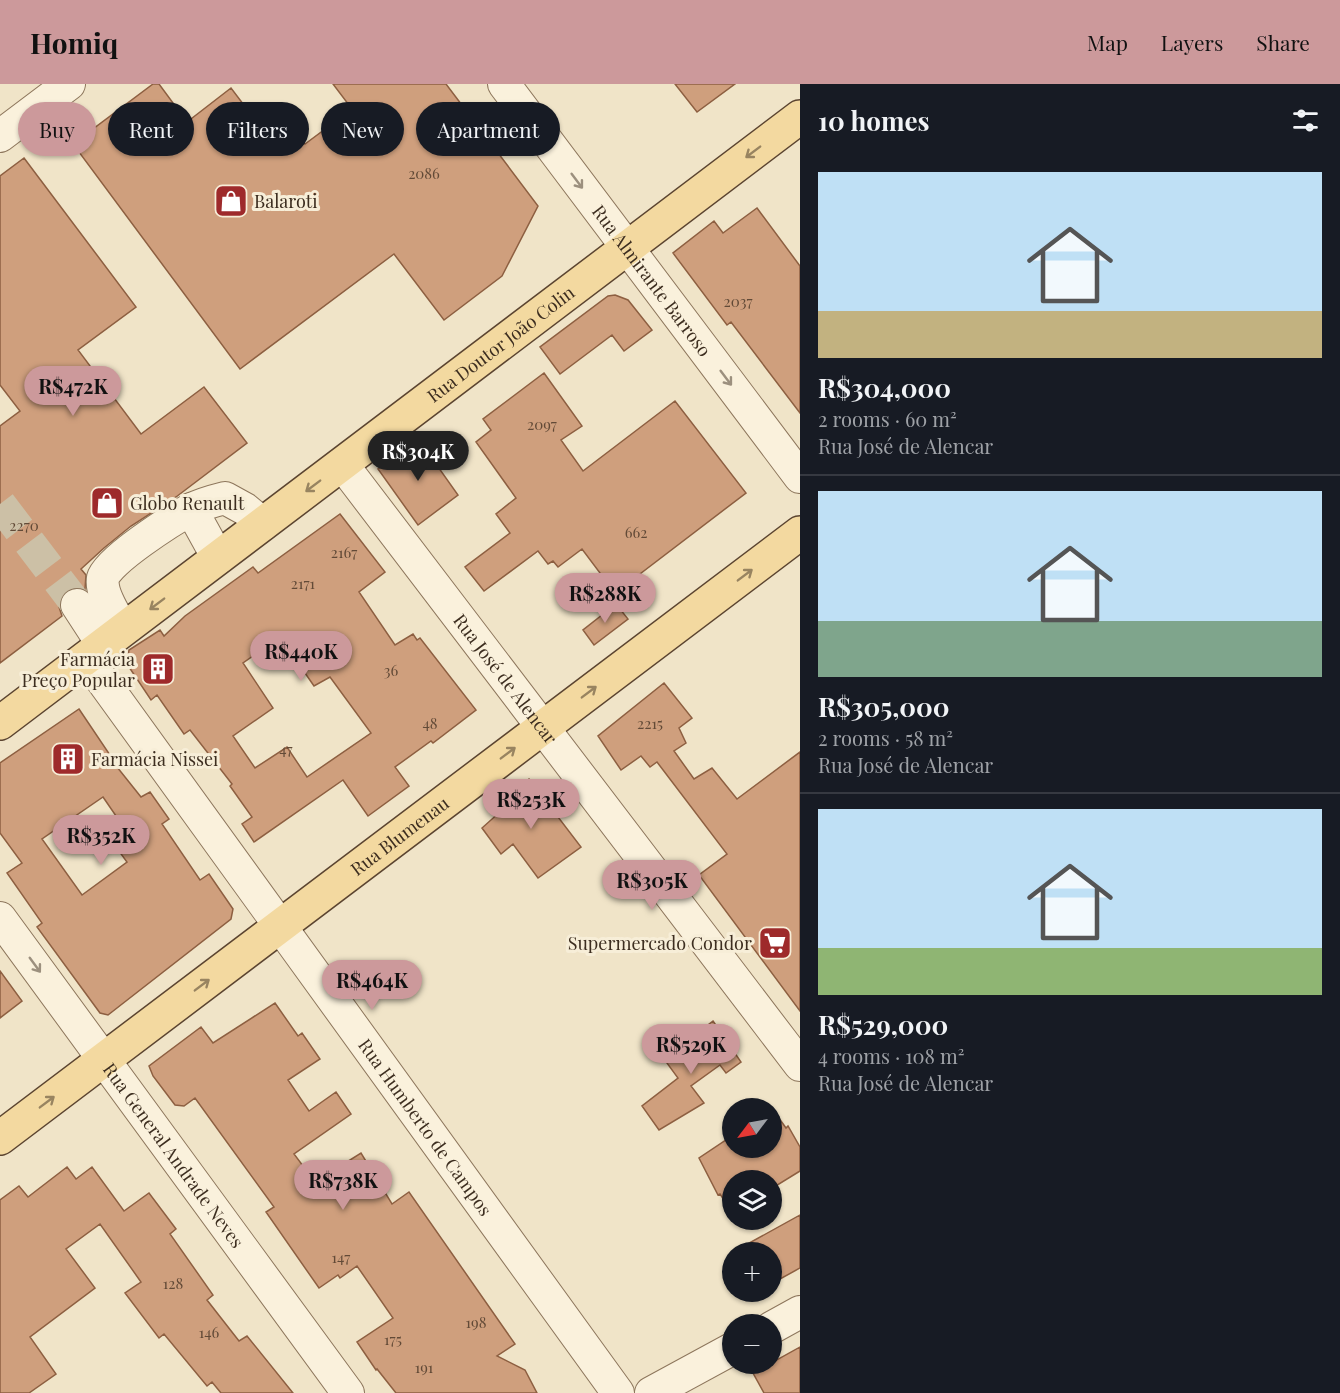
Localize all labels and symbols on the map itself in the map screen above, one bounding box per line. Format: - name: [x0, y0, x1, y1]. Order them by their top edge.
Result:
- one-way arrow: [746, 146, 762, 158]
- house number: 2086: [408, 163, 440, 183]
- one-way arrow: [570, 173, 583, 189]
- shop icon: Balaroti: [213, 183, 249, 219]
- place label: Balaroti: [254, 189, 317, 213]
- street label: Rua Almirante Barroso: [587, 200, 717, 361]
- street label: Rua Doutor João Colin: [422, 280, 579, 407]
- house number: 2037: [723, 291, 753, 311]
- pin: R$472K: [24, 366, 122, 417]
- one-way arrow: [719, 370, 732, 386]
- house number: 2097: [527, 414, 557, 434]
- pin: R$304K: [369, 431, 467, 482]
- one-way arrow: [305, 480, 321, 492]
- shop icon: Globo Renault: [89, 485, 125, 521]
- place label: Globo Renault: [130, 491, 245, 515]
- house number: 2270: [9, 515, 39, 535]
- house number: 662: [625, 522, 647, 542]
- house number: 2167: [331, 542, 357, 562]
- one-way arrow: [736, 568, 752, 581]
- house number: 2171: [291, 573, 316, 593]
- pin: R$288K: [556, 573, 654, 624]
- one-way arrow: [150, 597, 166, 610]
- street label: Rua José de Alencar: [448, 609, 563, 749]
- pin: R$440K: [252, 631, 350, 682]
- place label: Farmácia Preço Popular: [21, 647, 135, 692]
- building icon: Farmácia Preço Popular: [140, 651, 176, 687]
- house number: 36: [384, 660, 398, 680]
- one-way arrow: [581, 686, 597, 698]
- house number: 48: [422, 713, 438, 733]
- house number: 2215: [637, 713, 663, 733]
- house number: 47: [279, 739, 293, 759]
- building icon: Farmácia Nissei: [50, 741, 86, 777]
- place label: Farmácia Nissei: [91, 747, 218, 771]
- one-way arrow: [500, 747, 516, 759]
- pin: R$253K: [482, 779, 580, 830]
- street label: Rua Blumenau: [346, 791, 454, 881]
- pin: R$352K: [52, 815, 150, 866]
- pin: R$305K: [603, 860, 701, 911]
- supermarket icon: Supermercado Condor: [757, 925, 793, 961]
- place label: Supermercado Condor: [568, 931, 752, 955]
- one-way arrow: [28, 957, 41, 973]
- pin: R$464K: [323, 960, 421, 1011]
- one-way arrow: [194, 978, 210, 991]
- pin: R$529K: [642, 1024, 740, 1075]
- street label: Rua Humberto de Campos: [353, 1034, 498, 1220]
- street label: Rua General Andrade Neves: [98, 1058, 250, 1253]
- one-way arrow: [38, 1096, 54, 1109]
- north arrow: [722, 1098, 782, 1158]
- pin: R$738K: [294, 1160, 392, 1211]
- house number: 147: [332, 1247, 350, 1267]
- house number: 128: [163, 1273, 183, 1293]
- house number: 198: [466, 1312, 487, 1332]
- house number: 146: [199, 1322, 220, 1342]
- house number: 175: [384, 1329, 402, 1349]
- house number: 191: [415, 1357, 434, 1377]

